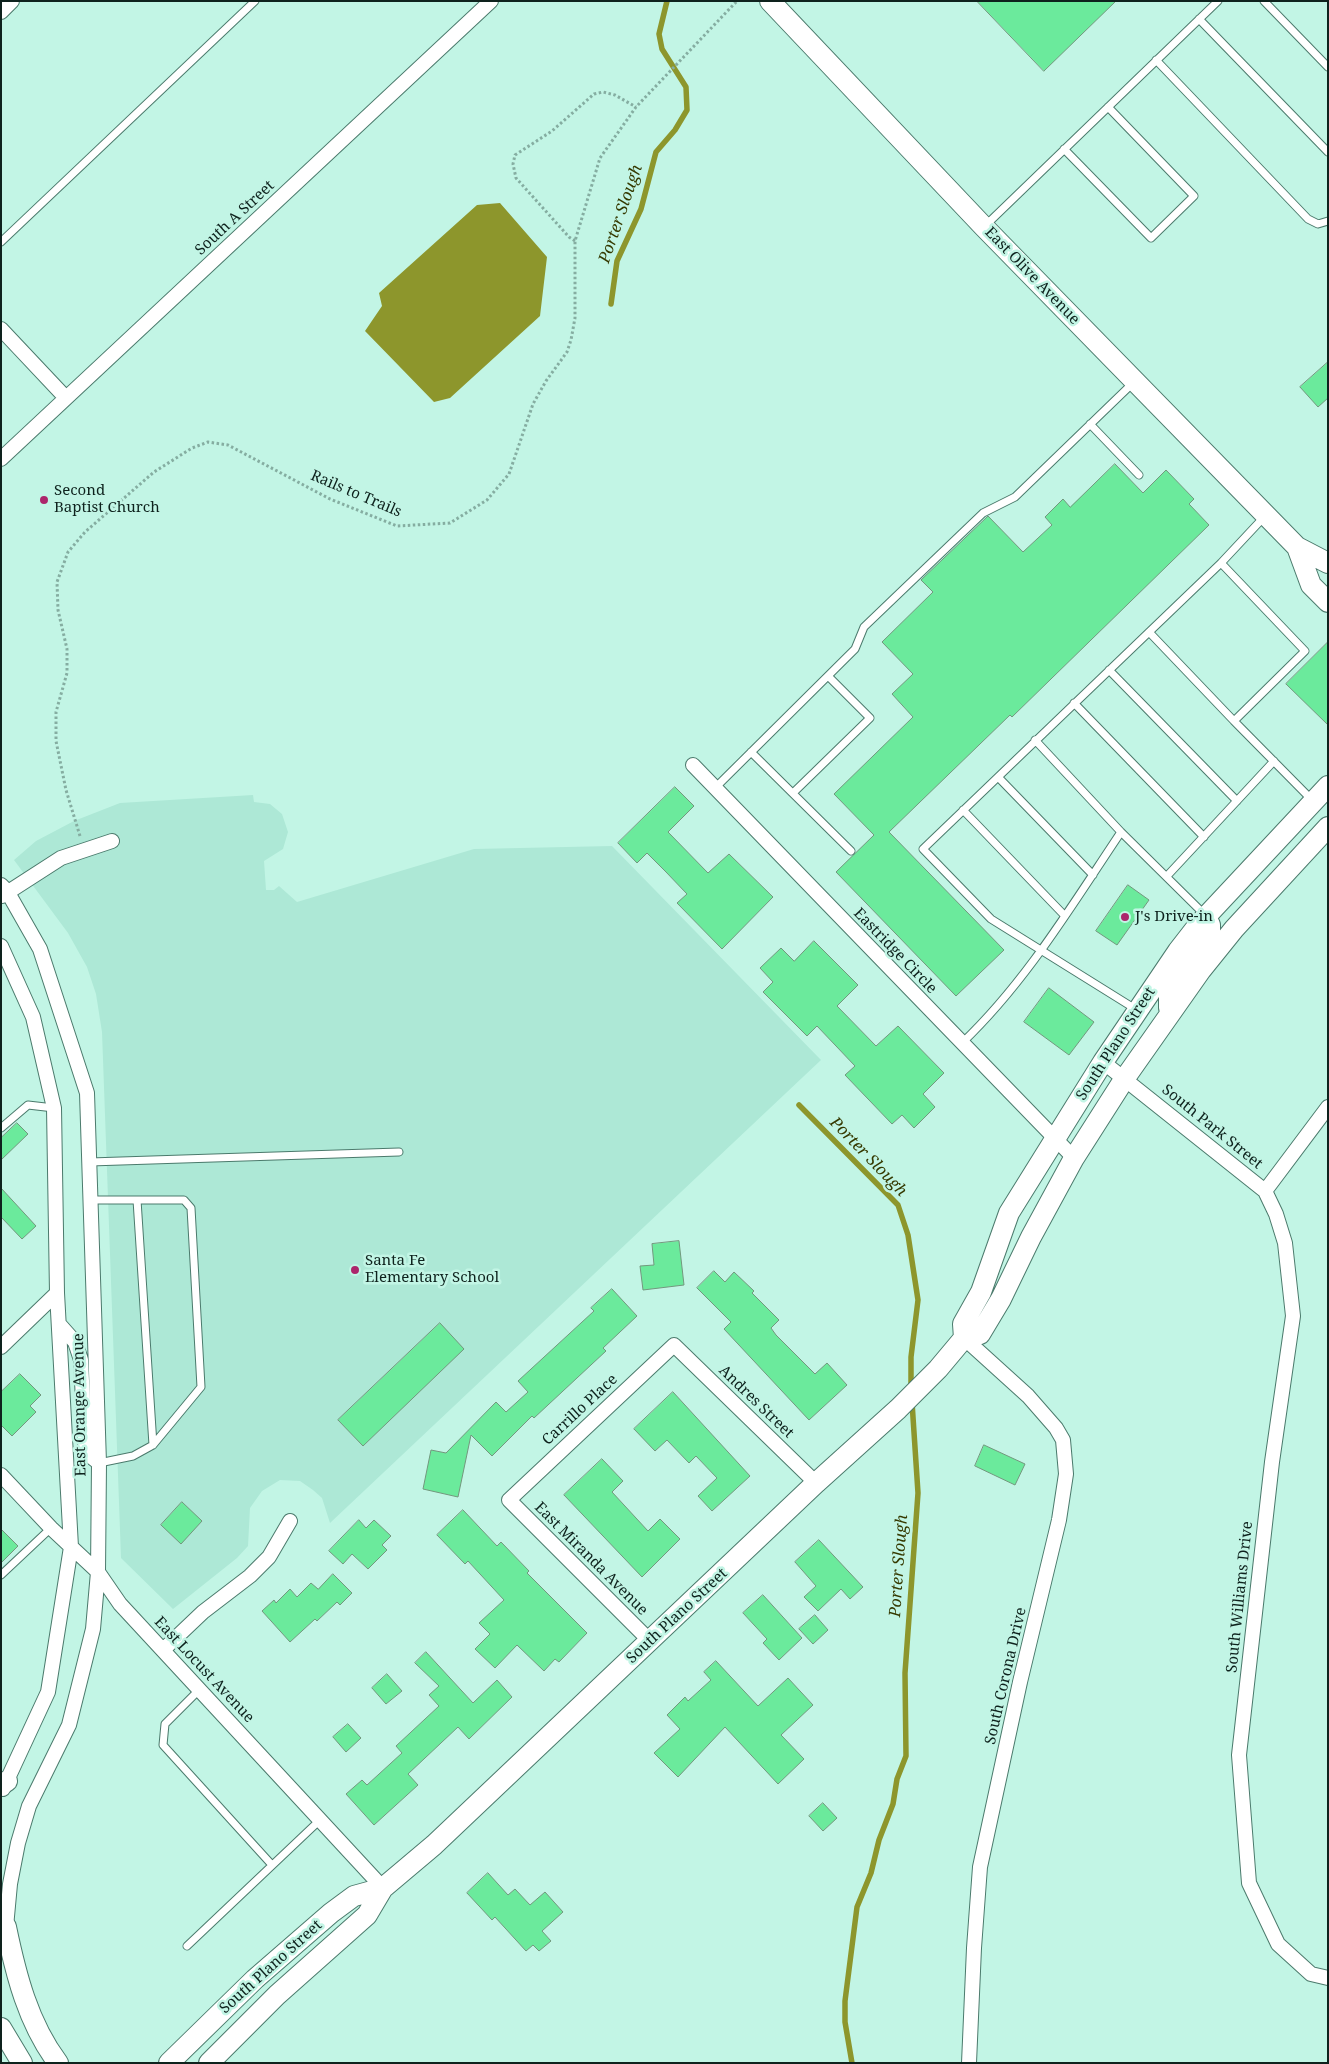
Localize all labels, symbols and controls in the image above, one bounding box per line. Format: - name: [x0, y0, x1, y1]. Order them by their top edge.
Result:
- water label: Porter Slough: [595, 162, 647, 266]
- street label: South A Street: [192, 177, 278, 259]
- street label: East Olive Avenue: [981, 224, 1083, 328]
- street label: Rails to Trails: [308, 467, 404, 521]
- place label: Second Baptist Church: [54, 482, 160, 517]
- marker: Second Baptist Church: [38, 494, 50, 506]
- street label: Eastridge Circle: [850, 904, 940, 998]
- place label: J's Drive-in: [1135, 908, 1213, 926]
- marker: J's Drive-in: [1119, 911, 1131, 923]
- street label: South Plano Street: [1073, 984, 1159, 1104]
- street label: South Park Street: [1158, 1081, 1266, 1173]
- water label: Porter Slough: [825, 1113, 911, 1201]
- place label: Santa Fe Elementary School: [365, 1252, 499, 1287]
- marker: Santa Fe Elementary School: [349, 1264, 361, 1276]
- street label: East Orange Avenue: [70, 1333, 90, 1477]
- street label: Andres Street: [715, 1362, 797, 1442]
- street label: Carrillo Place: [539, 1371, 621, 1449]
- street label: East Miranda Avenue: [531, 1499, 651, 1619]
- water label: Porter Slough: [886, 1514, 912, 1618]
- street label: South Williams Drive: [1223, 1520, 1257, 1674]
- street label: South Plano Street: [623, 1565, 731, 1667]
- street label: South Corona Drive: [981, 1606, 1031, 1746]
- street label: East Locust Avenue: [150, 1613, 258, 1727]
- street label: South Plano Street: [216, 1916, 326, 2018]

